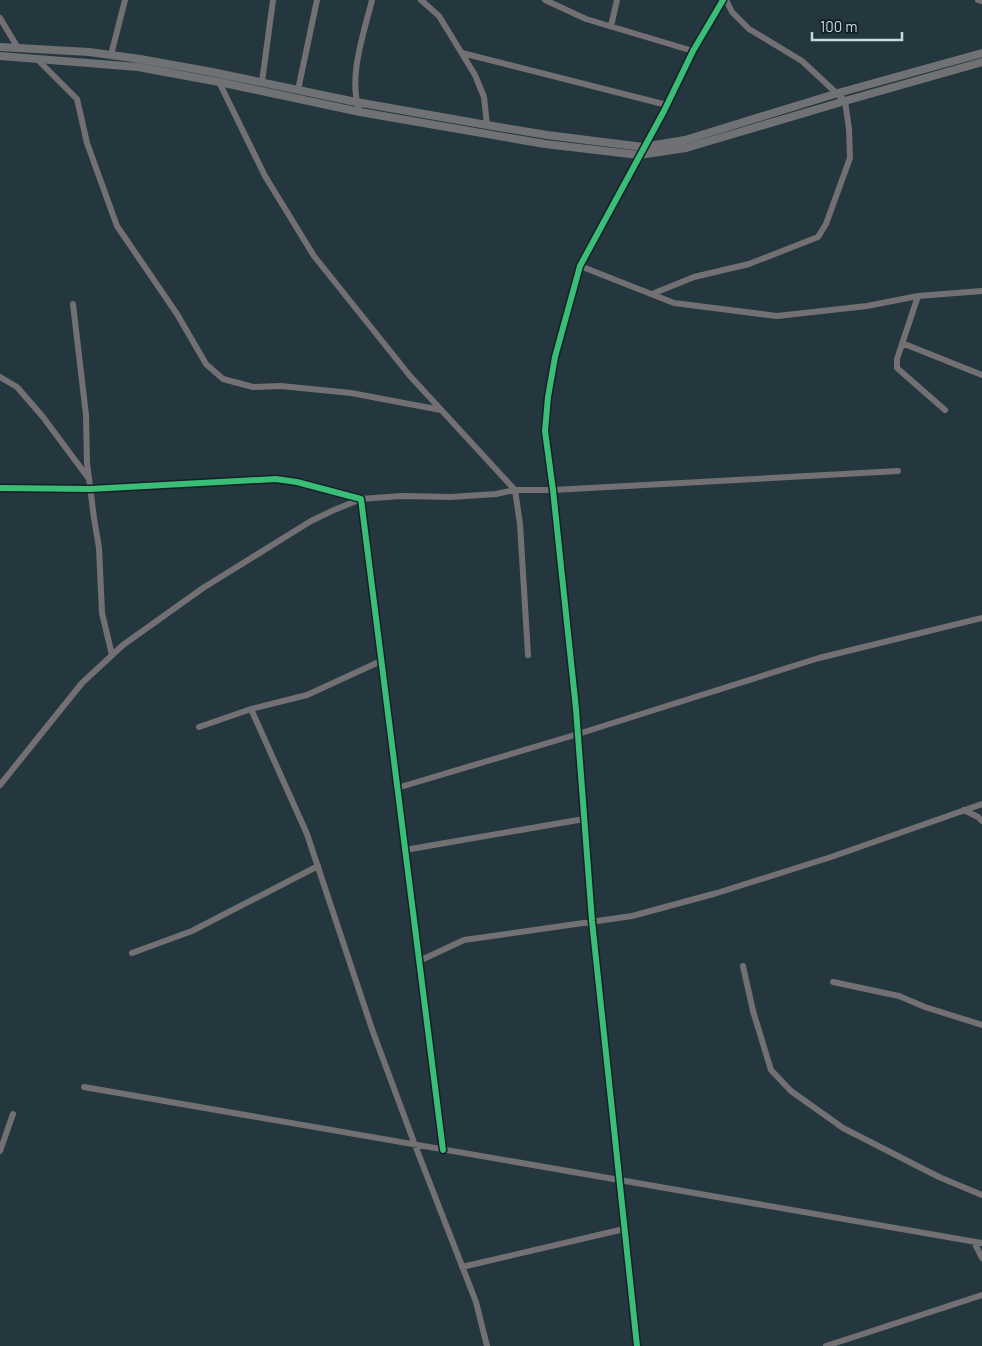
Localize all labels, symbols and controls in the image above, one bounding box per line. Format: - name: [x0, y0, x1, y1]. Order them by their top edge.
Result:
- scale bar: [812, 10, 902, 42]
- text: 100 m: [820, 17, 858, 35]

